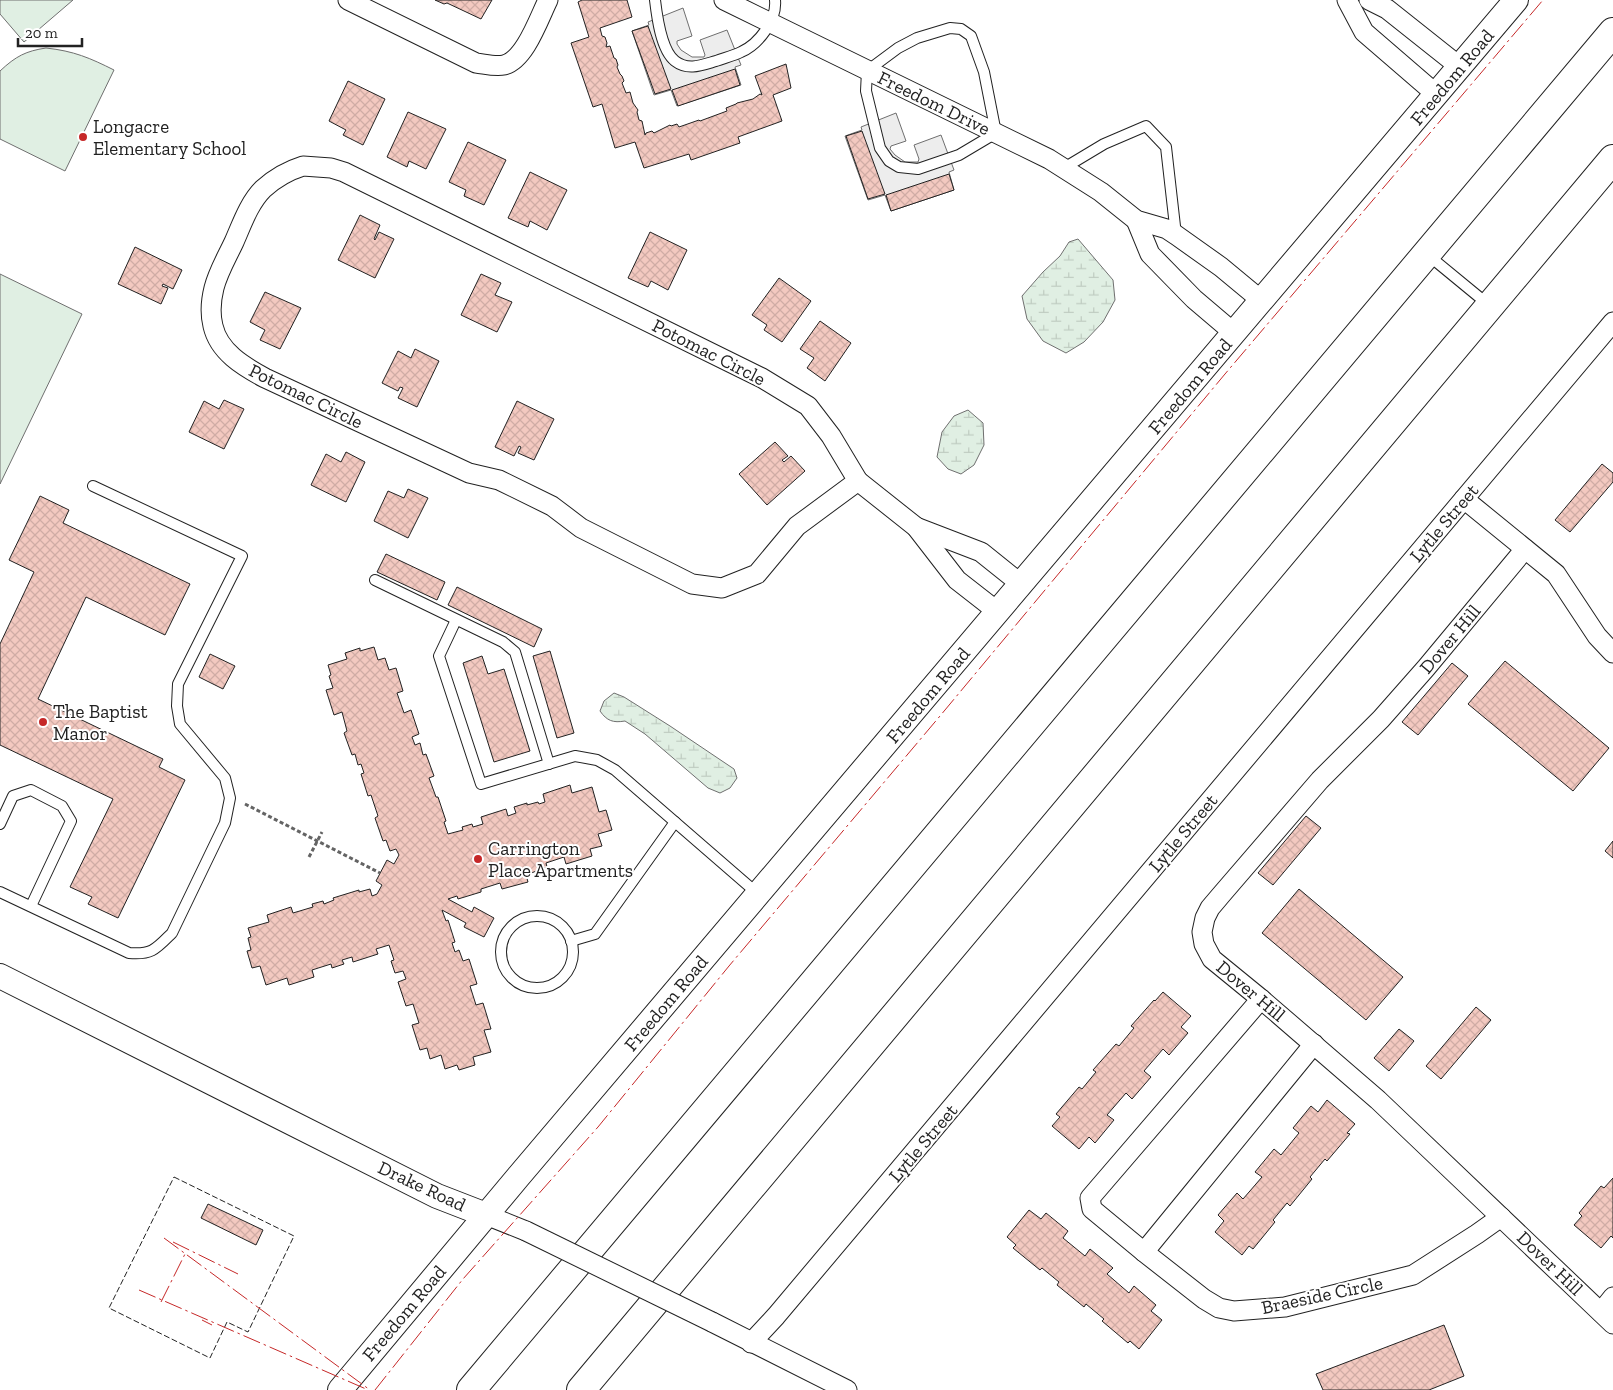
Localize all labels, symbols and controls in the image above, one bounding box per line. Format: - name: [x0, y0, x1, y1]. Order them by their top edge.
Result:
- scale bar: [18, 15, 81, 47]
- text: 20 m: [25, 24, 58, 42]
- street label: Freedom Road: [1405, 24, 1499, 130]
- street label: Freedom Drive: [874, 66, 994, 140]
- place label: Longacre Elementary School: [93, 115, 246, 160]
- marker: Longacre Elementary School: [77, 131, 89, 143]
- street label: Potomac Circle: [649, 314, 770, 390]
- street label: Freedom Road: [1143, 333, 1237, 439]
- street label: Potomac Circle: [245, 358, 367, 434]
- street label: Lytle Street: [1405, 479, 1483, 567]
- street label: Dover Hill: [1415, 600, 1485, 678]
- street label: Freedom Road: [881, 642, 975, 748]
- place label: The Baptist Manor: [53, 700, 148, 745]
- marker: The Baptist Manor: [37, 716, 49, 728]
- street label: Lytle Street: [1144, 789, 1222, 877]
- place label: Carrington Place Apartments: [488, 837, 633, 882]
- marker: Carrington Place Apartments: [472, 853, 484, 865]
- street label: Freedom Road: [619, 950, 713, 1056]
- street label: Dover Hill: [1212, 956, 1290, 1026]
- street label: Lytle Street: [884, 1099, 962, 1187]
- street label: Drake Road: [374, 1156, 470, 1217]
- street label: Dover Hill: [1512, 1226, 1588, 1300]
- street label: Freedom Road: [357, 1260, 451, 1366]
- street label: Braeside Circle: [1259, 1271, 1385, 1319]

